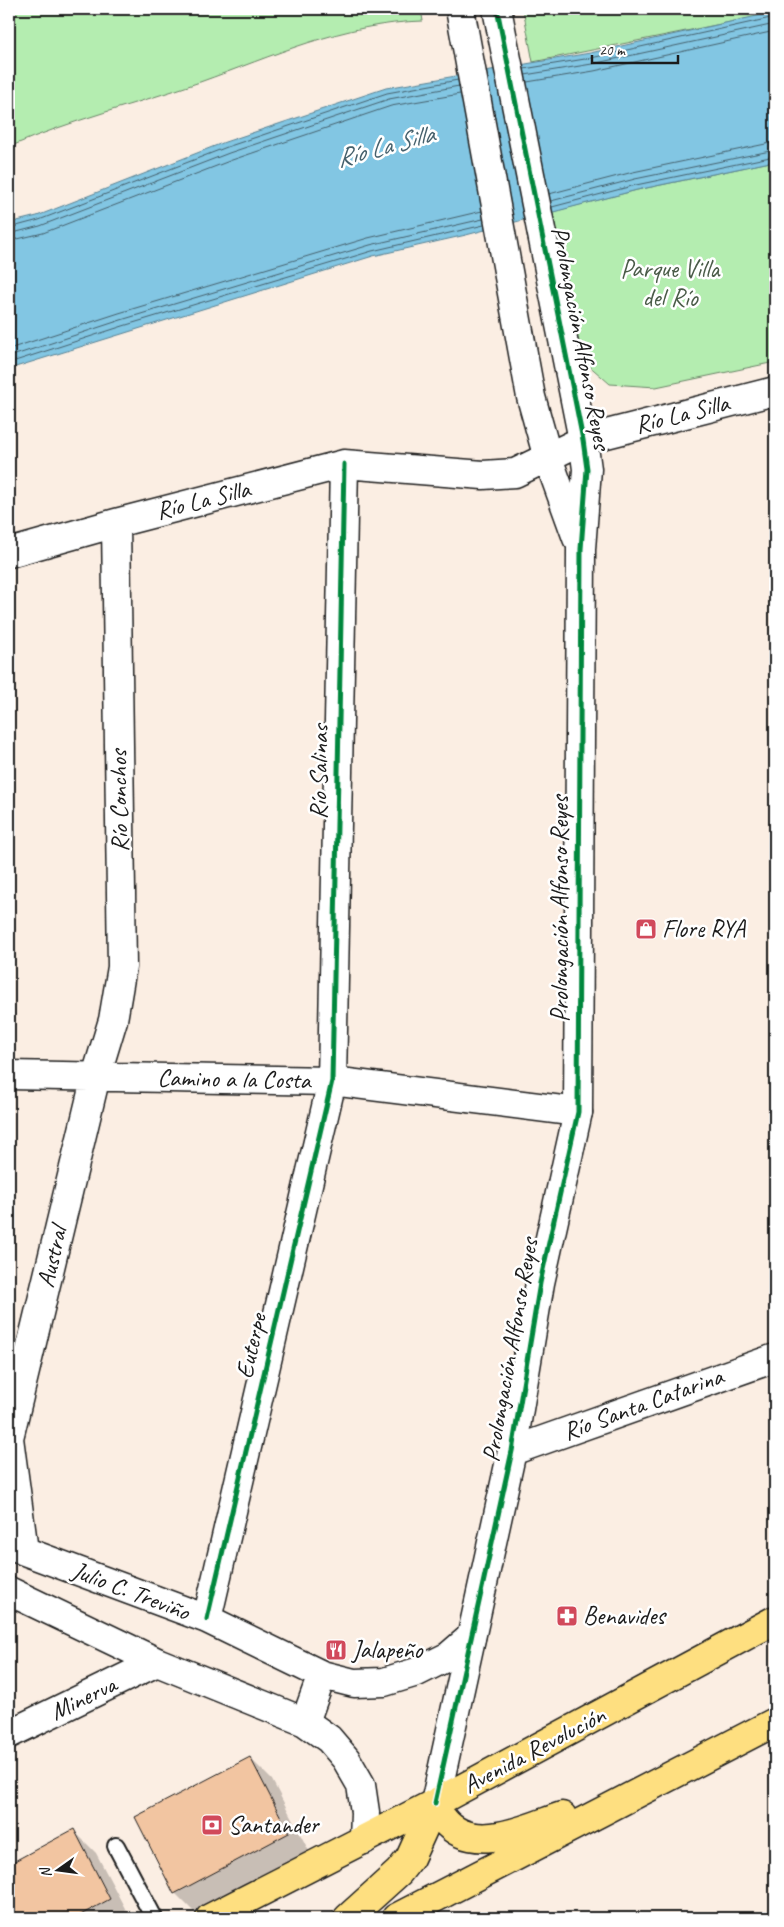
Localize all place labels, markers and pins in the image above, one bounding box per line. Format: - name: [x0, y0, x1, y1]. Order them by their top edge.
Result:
- place label: Flore RYA: [662, 913, 746, 945]
- shop icon: Flore RYA: [634, 917, 658, 941]
- place label: Benavides: [583, 1600, 667, 1632]
- pharmacy icon: Benavides: [555, 1604, 579, 1628]
- place label: Jalapeño: [351, 1634, 423, 1666]
- restaurant icon: Jalapeño: [324, 1638, 348, 1662]
- place label: Santander: [228, 1809, 321, 1841]
- bank icon: Santander: [200, 1813, 224, 1837]

